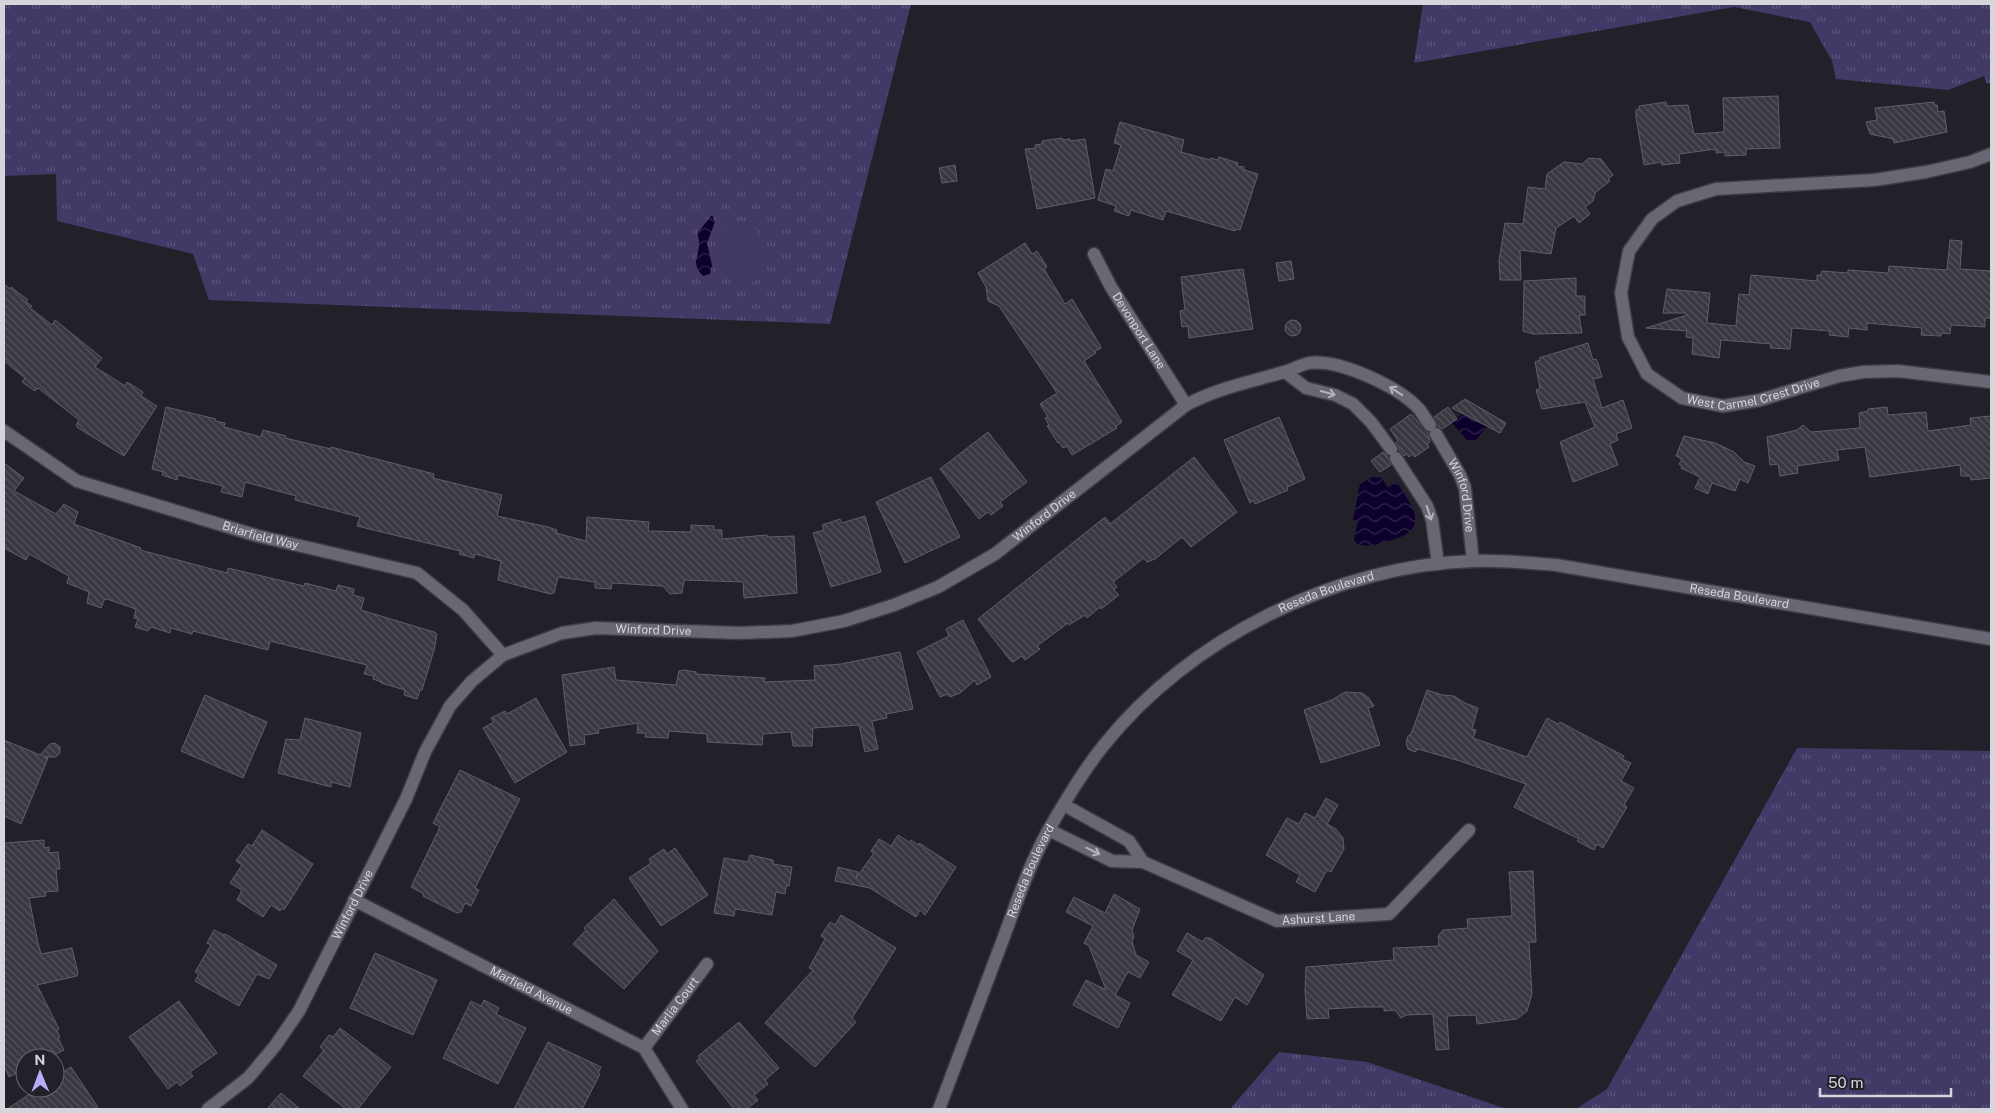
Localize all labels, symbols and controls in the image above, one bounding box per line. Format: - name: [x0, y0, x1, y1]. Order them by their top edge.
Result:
- street label: Devonport Lane: [1109, 290, 1168, 372]
- street label: West Carmel Crest Drive: [1686, 375, 1822, 413]
- one-way arrow: [1389, 386, 1403, 396]
- one-way arrow: [1319, 389, 1335, 399]
- street label: Winford Drive: [1445, 456, 1477, 533]
- street label: Winford Drive: [1010, 486, 1079, 545]
- one-way arrow: [1425, 505, 1435, 521]
- street label: Briarfield Way: [221, 519, 301, 552]
- street label: Reseda Boulevard: [1276, 569, 1375, 616]
- street label: Reseda Boulevard: [1689, 581, 1790, 612]
- street label: Winford Drive: [615, 622, 692, 638]
- street label: Reseda Boulevard: [1004, 822, 1057, 920]
- one-way arrow: [1085, 846, 1100, 856]
- street label: Winford Drive: [329, 867, 376, 942]
- street label: Ashurst Lane: [1281, 909, 1356, 928]
- street label: Marfield Avenue: [488, 964, 575, 1017]
- street label: Marlia Court: [649, 974, 702, 1038]
- north arrow: [15, 1048, 65, 1098]
- text: N: [34, 1052, 45, 1068]
- scale bar: [1820, 1066, 1951, 1098]
- text: 50 m: [1828, 1074, 1863, 1091]

